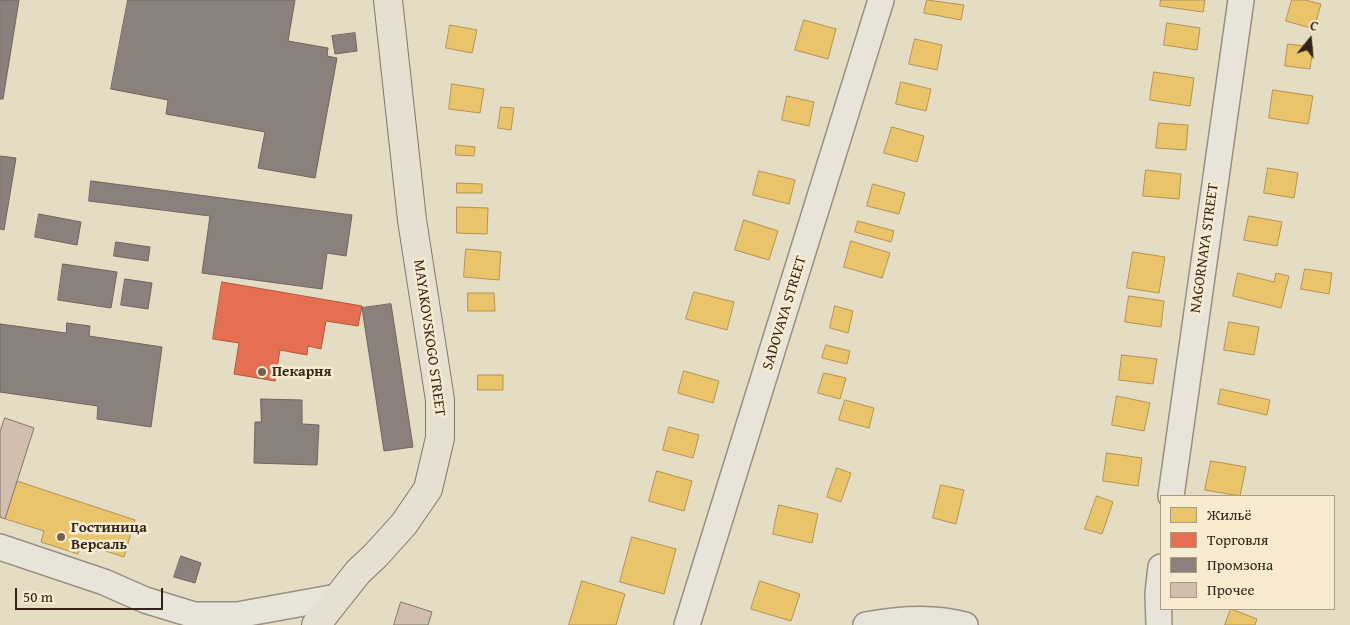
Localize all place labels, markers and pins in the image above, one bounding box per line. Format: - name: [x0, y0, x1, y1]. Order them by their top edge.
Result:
- place label: Пекарня: [272, 363, 332, 381]
- marker: Пекарня: [256, 366, 268, 378]
- place label: Гостиница Версаль: [71, 519, 147, 554]
- marker: Гостиница Версаль: [55, 531, 67, 543]

